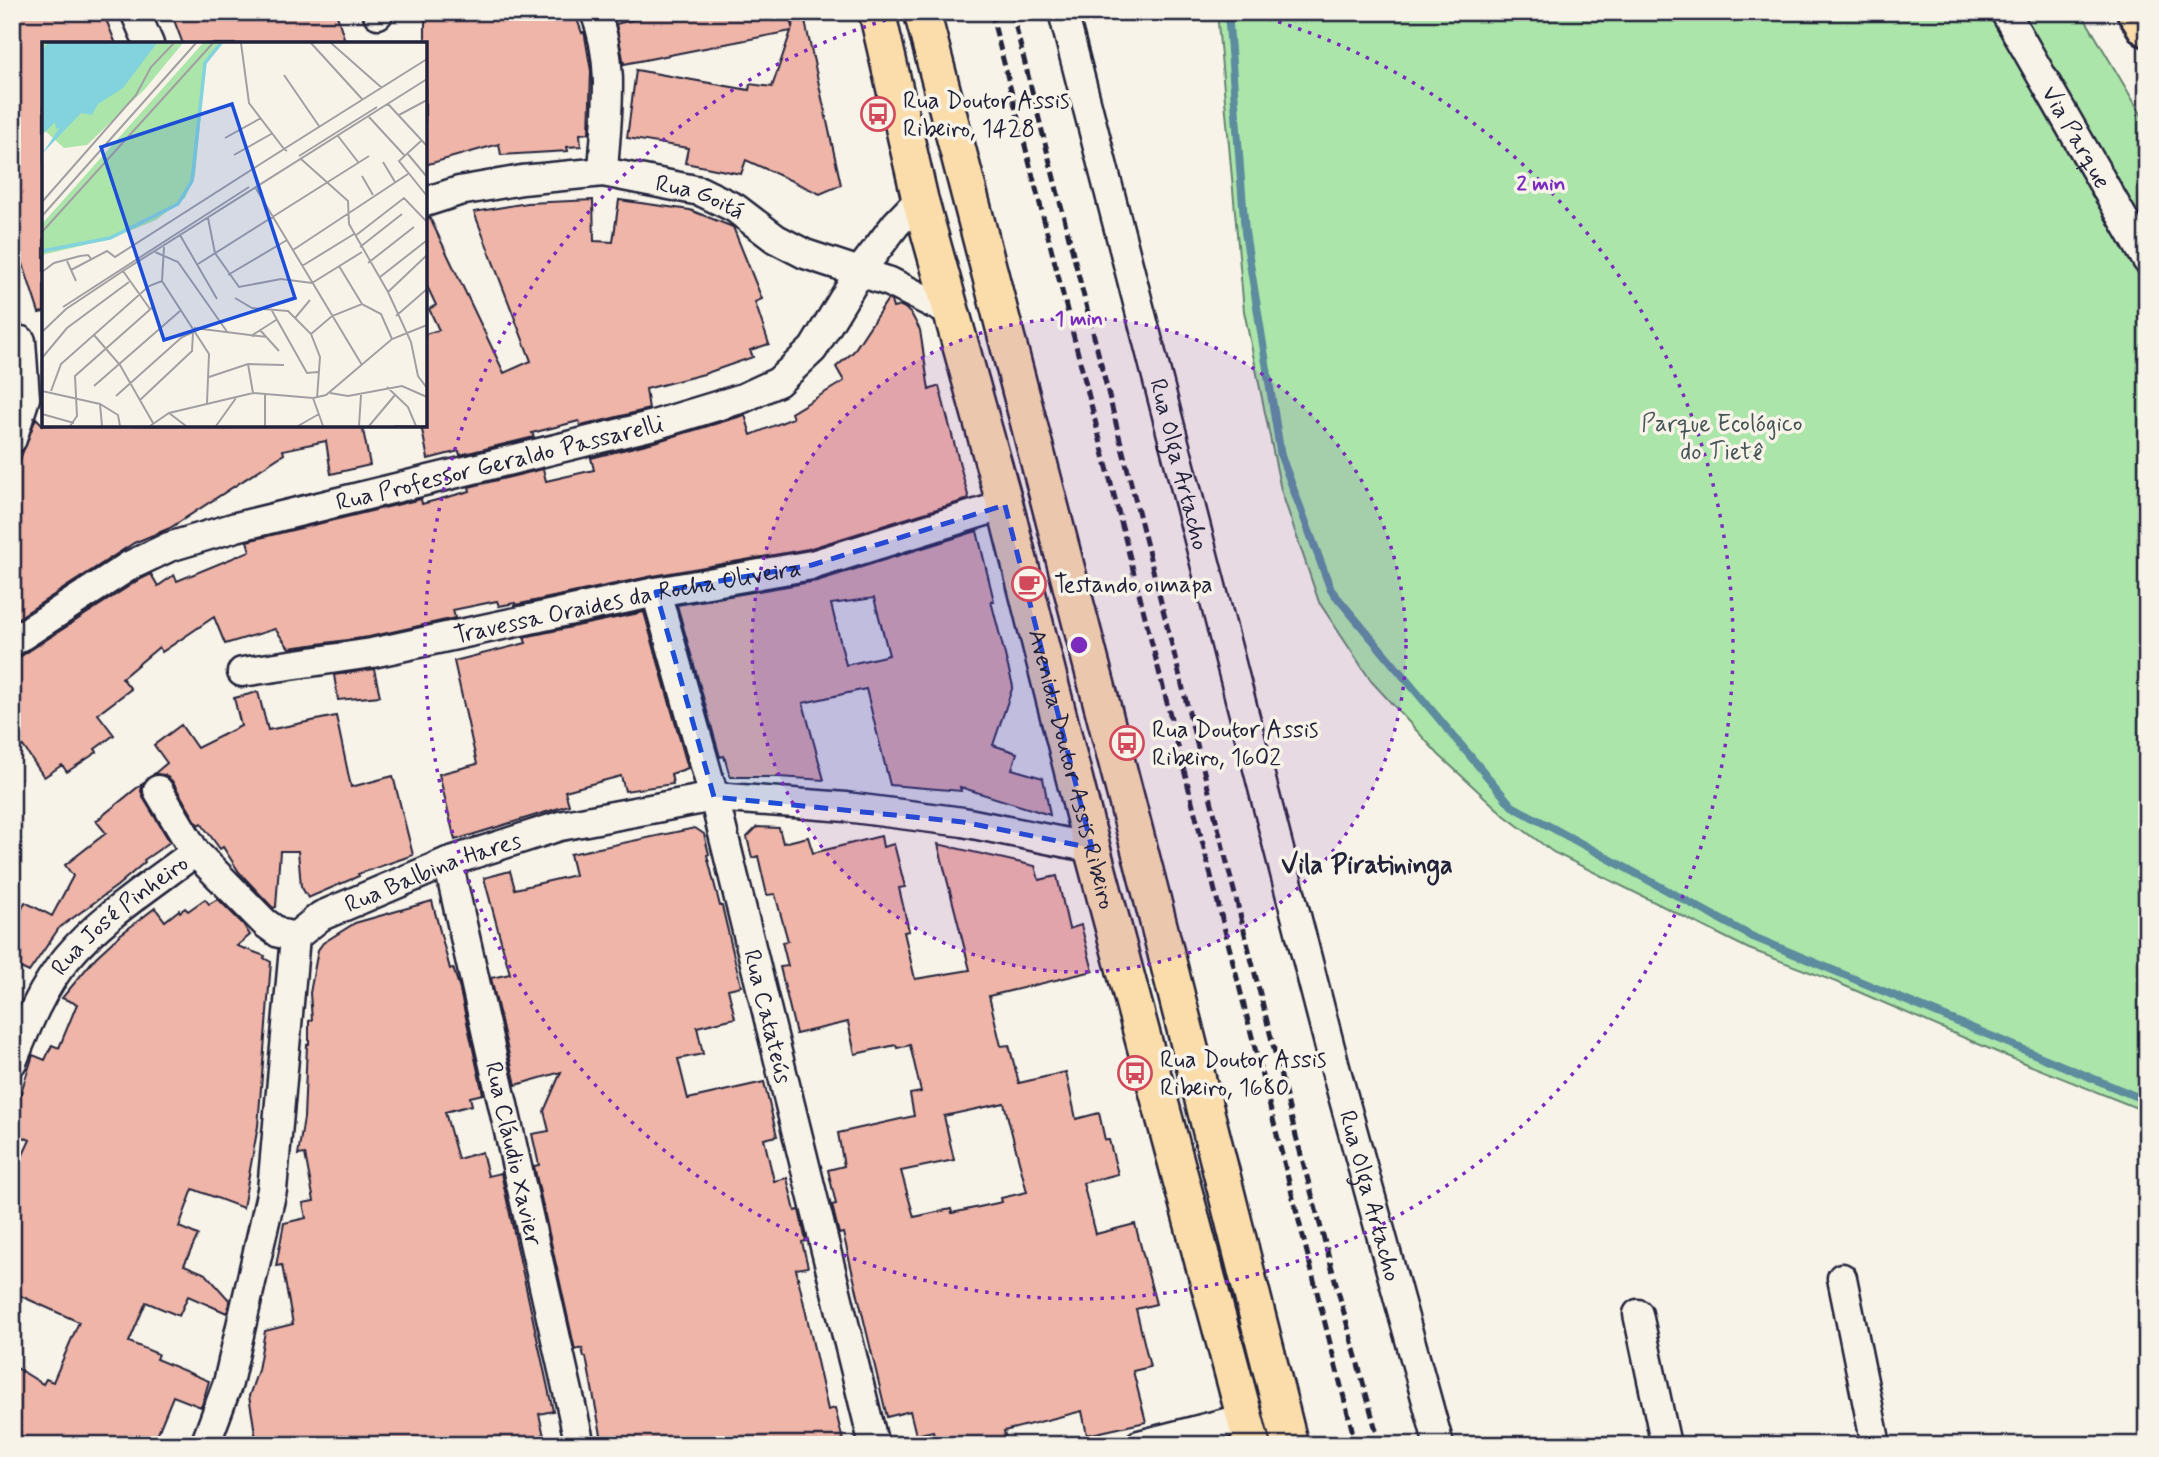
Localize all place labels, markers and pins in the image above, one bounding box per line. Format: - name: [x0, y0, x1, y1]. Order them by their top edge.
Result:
- place label: Rua Doutor Assis Ribeiro, 1428: [903, 86, 1070, 145]
- bus stop icon: Rua Doutor Assis Ribeiro, 1428: [859, 95, 897, 133]
- cafe icon: Testando o mapa: [1010, 565, 1048, 603]
- place label: Testando o mapa: [1054, 570, 1213, 601]
- centre of rings: [1067, 633, 1091, 657]
- place label: Rua Doutor Assis Ribeiro, 1602: [1152, 715, 1319, 774]
- bus stop icon: Rua Doutor Assis Ribeiro, 1602: [1108, 724, 1146, 762]
- place label: Rua Doutor Assis Ribeiro, 1680: [1160, 1045, 1327, 1104]
- bus stop icon: Rua Doutor Assis Ribeiro, 1680: [1116, 1054, 1154, 1092]

